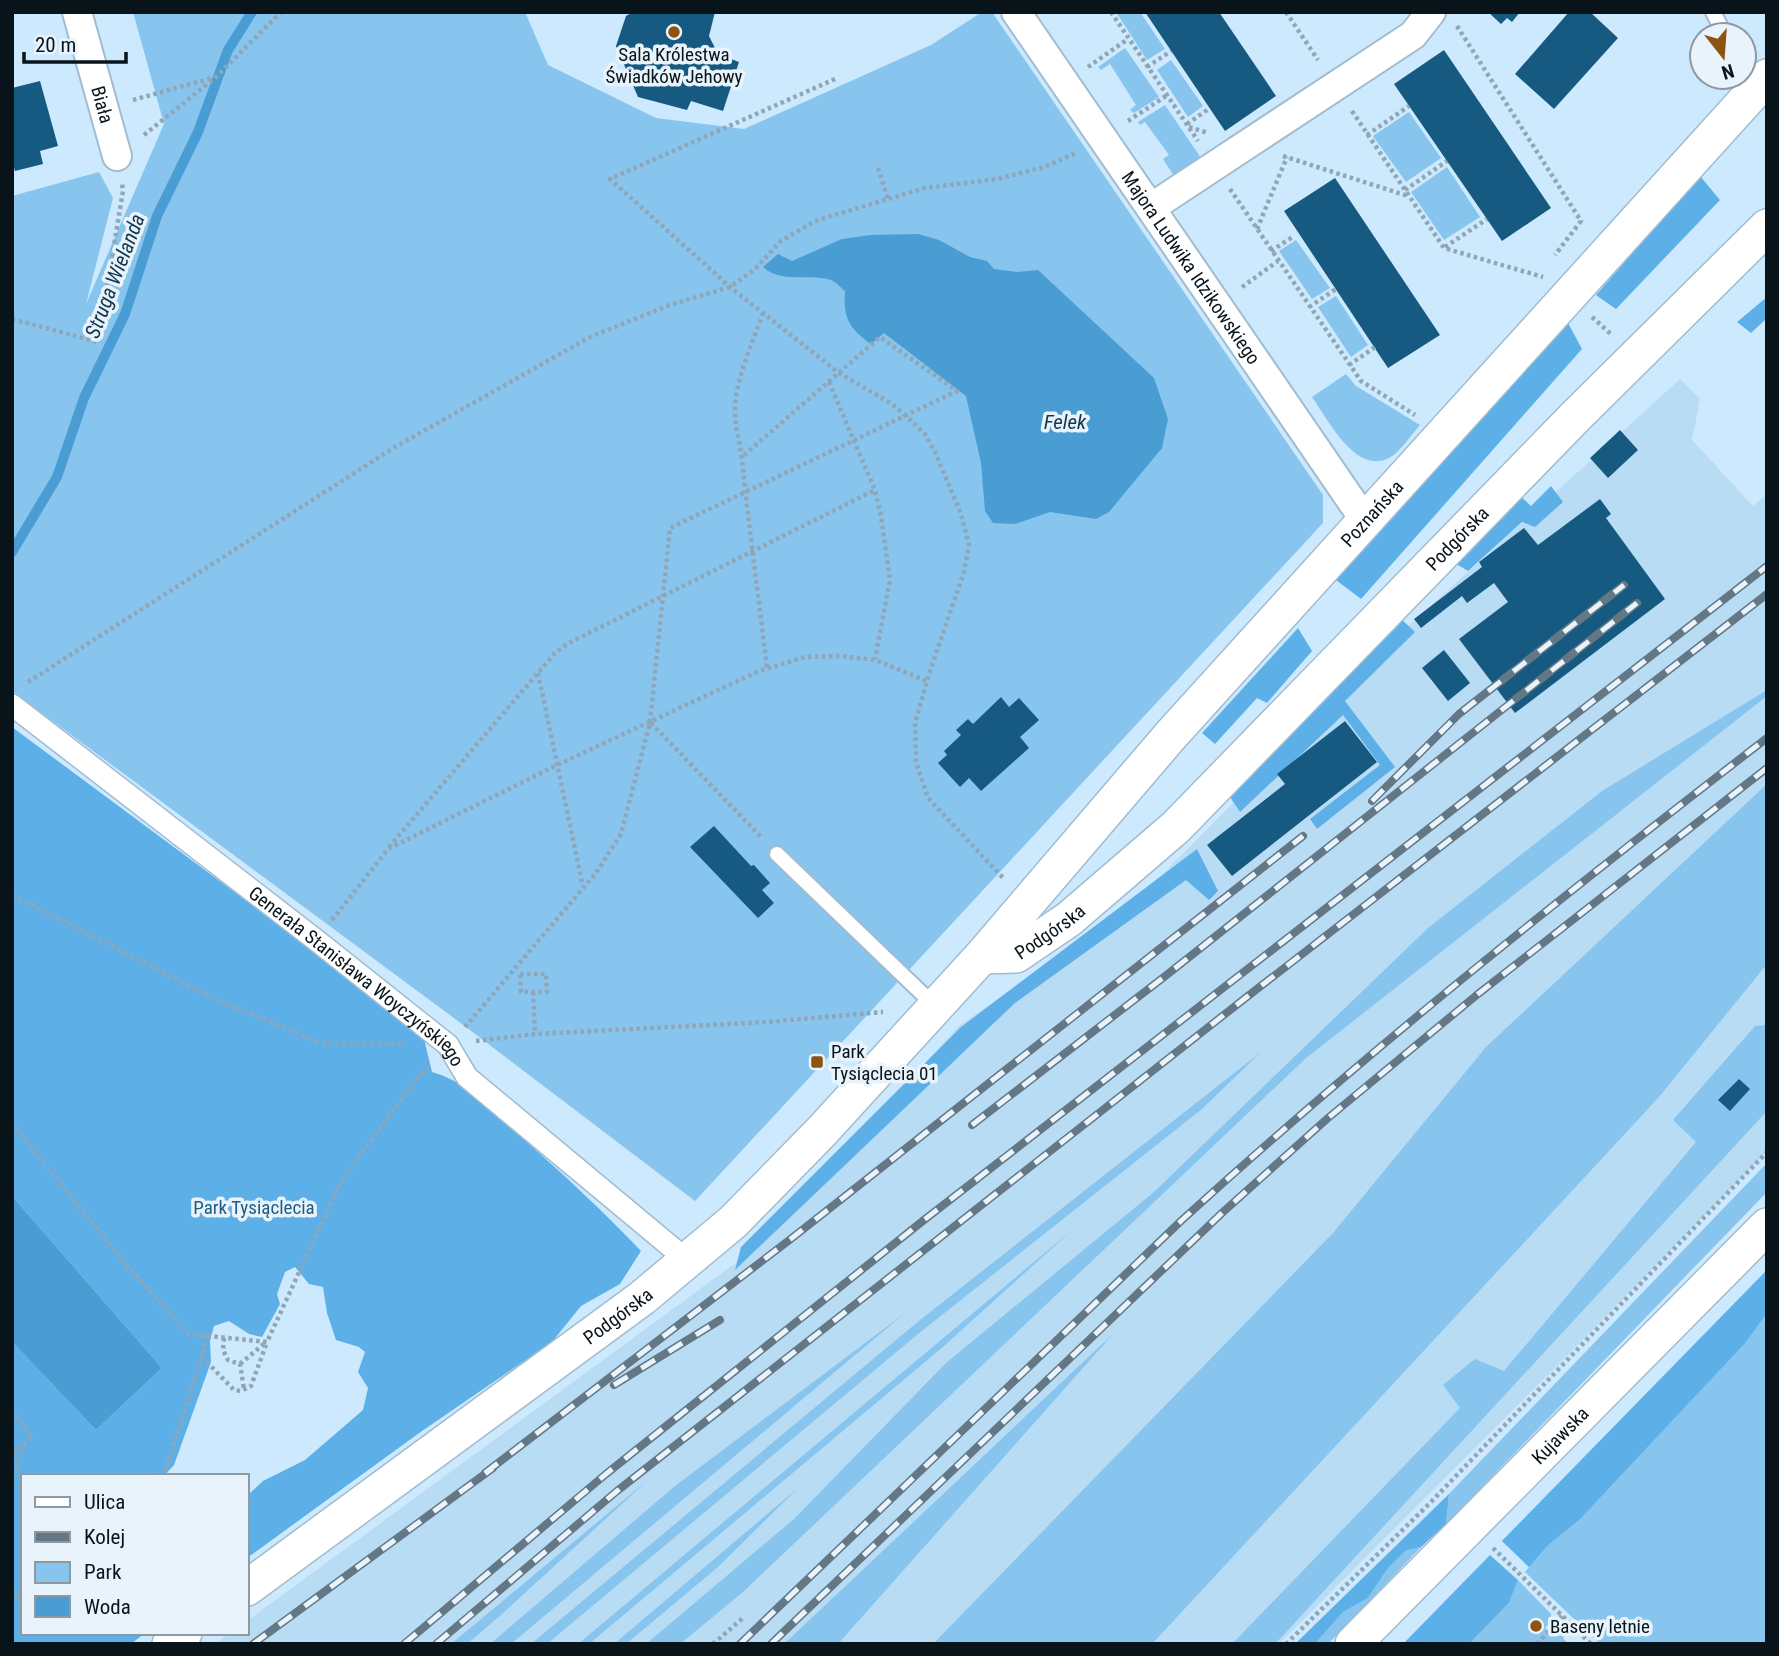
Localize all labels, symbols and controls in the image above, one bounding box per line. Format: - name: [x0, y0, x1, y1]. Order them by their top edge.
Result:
- scale bar: [24, 21, 126, 65]
- north arrow: [1688, 21, 1758, 91]
- marker: Sala Królestwa Świadków Jehowy: [666, 24, 682, 40]
- text: 20 m: [35, 33, 76, 57]
- place label: Sala Królestwa Świadków Jehowy: [606, 43, 743, 88]
- text: N: [1719, 59, 1737, 84]
- street label: Biała: [87, 83, 119, 126]
- street label: Majora Ludwika Idzikowskiego: [1117, 167, 1266, 369]
- water label: Struga Wielanda: [80, 210, 150, 342]
- water label: Felek: [1044, 410, 1087, 434]
- street label: Poznańska: [1336, 475, 1408, 551]
- street label: Podgórska: [1421, 501, 1493, 575]
- street label: Generała Stanisława Woyczyńskiego: [244, 881, 469, 1070]
- street label: Podgórska: [1010, 899, 1090, 964]
- place label: Park Tysiąclecia 01: [831, 1040, 938, 1085]
- marker: Park Tysiąclecia 01: [809, 1054, 825, 1070]
- park label: Park Tysiąclecia: [193, 1196, 315, 1219]
- street label: Podgórska: [579, 1283, 657, 1349]
- street label: Kujawska: [1527, 1402, 1593, 1469]
- legend: [21, 1474, 248, 1635]
- text: Ulica: [84, 1490, 125, 1514]
- text: Kolej: [84, 1525, 125, 1549]
- text: Park: [84, 1560, 122, 1584]
- text: Woda: [84, 1595, 131, 1619]
- place label: Baseny letnie: [1550, 1615, 1650, 1638]
- marker: Baseny letnie: [1528, 1618, 1544, 1634]

